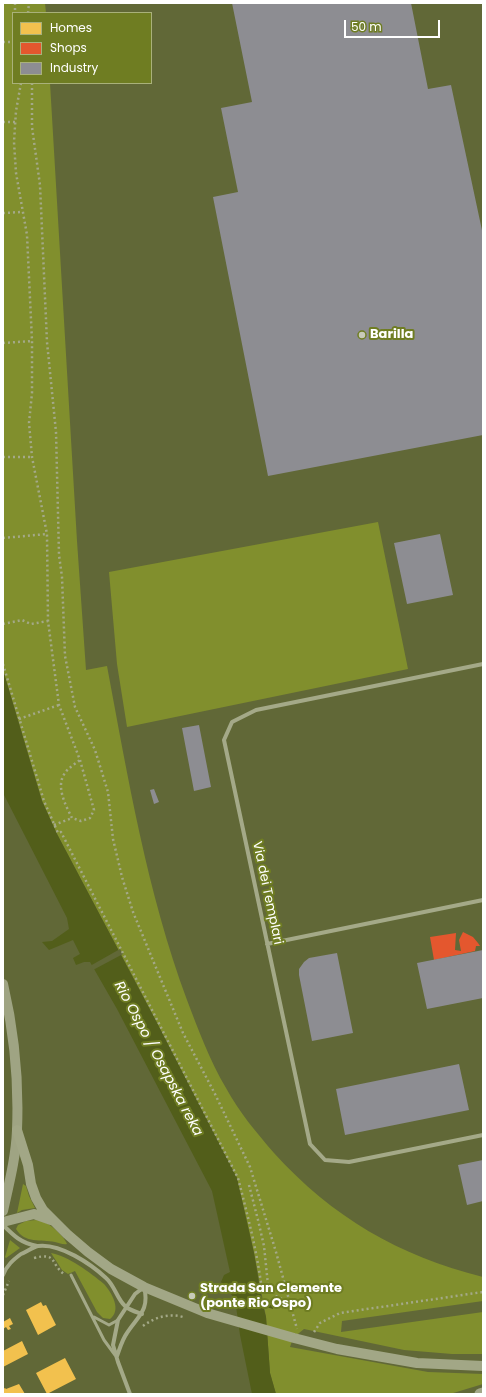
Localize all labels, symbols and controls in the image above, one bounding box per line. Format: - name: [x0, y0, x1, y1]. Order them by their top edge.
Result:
- legend: [12, 12, 152, 84]
- scale bar: [346, 12, 442, 38]
- text: 50 m: [351, 18, 382, 35]
- text: Homes: [50, 19, 92, 36]
- text: Shops: [50, 39, 87, 56]
- text: Industry: [50, 59, 98, 76]
- place label: Barilla: [370, 327, 413, 343]
- marker: Barilla: [357, 330, 367, 340]
- street label: Via dei Templari: [248, 840, 286, 946]
- water label: Rio Ospo / Osapska reka: [110, 979, 206, 1139]
- place label: Strada San Clemente (ponte Rio Ospo): [200, 1281, 342, 1312]
- marker: Strada San Clemente (ponte Rio Ospo): [187, 1291, 197, 1301]

